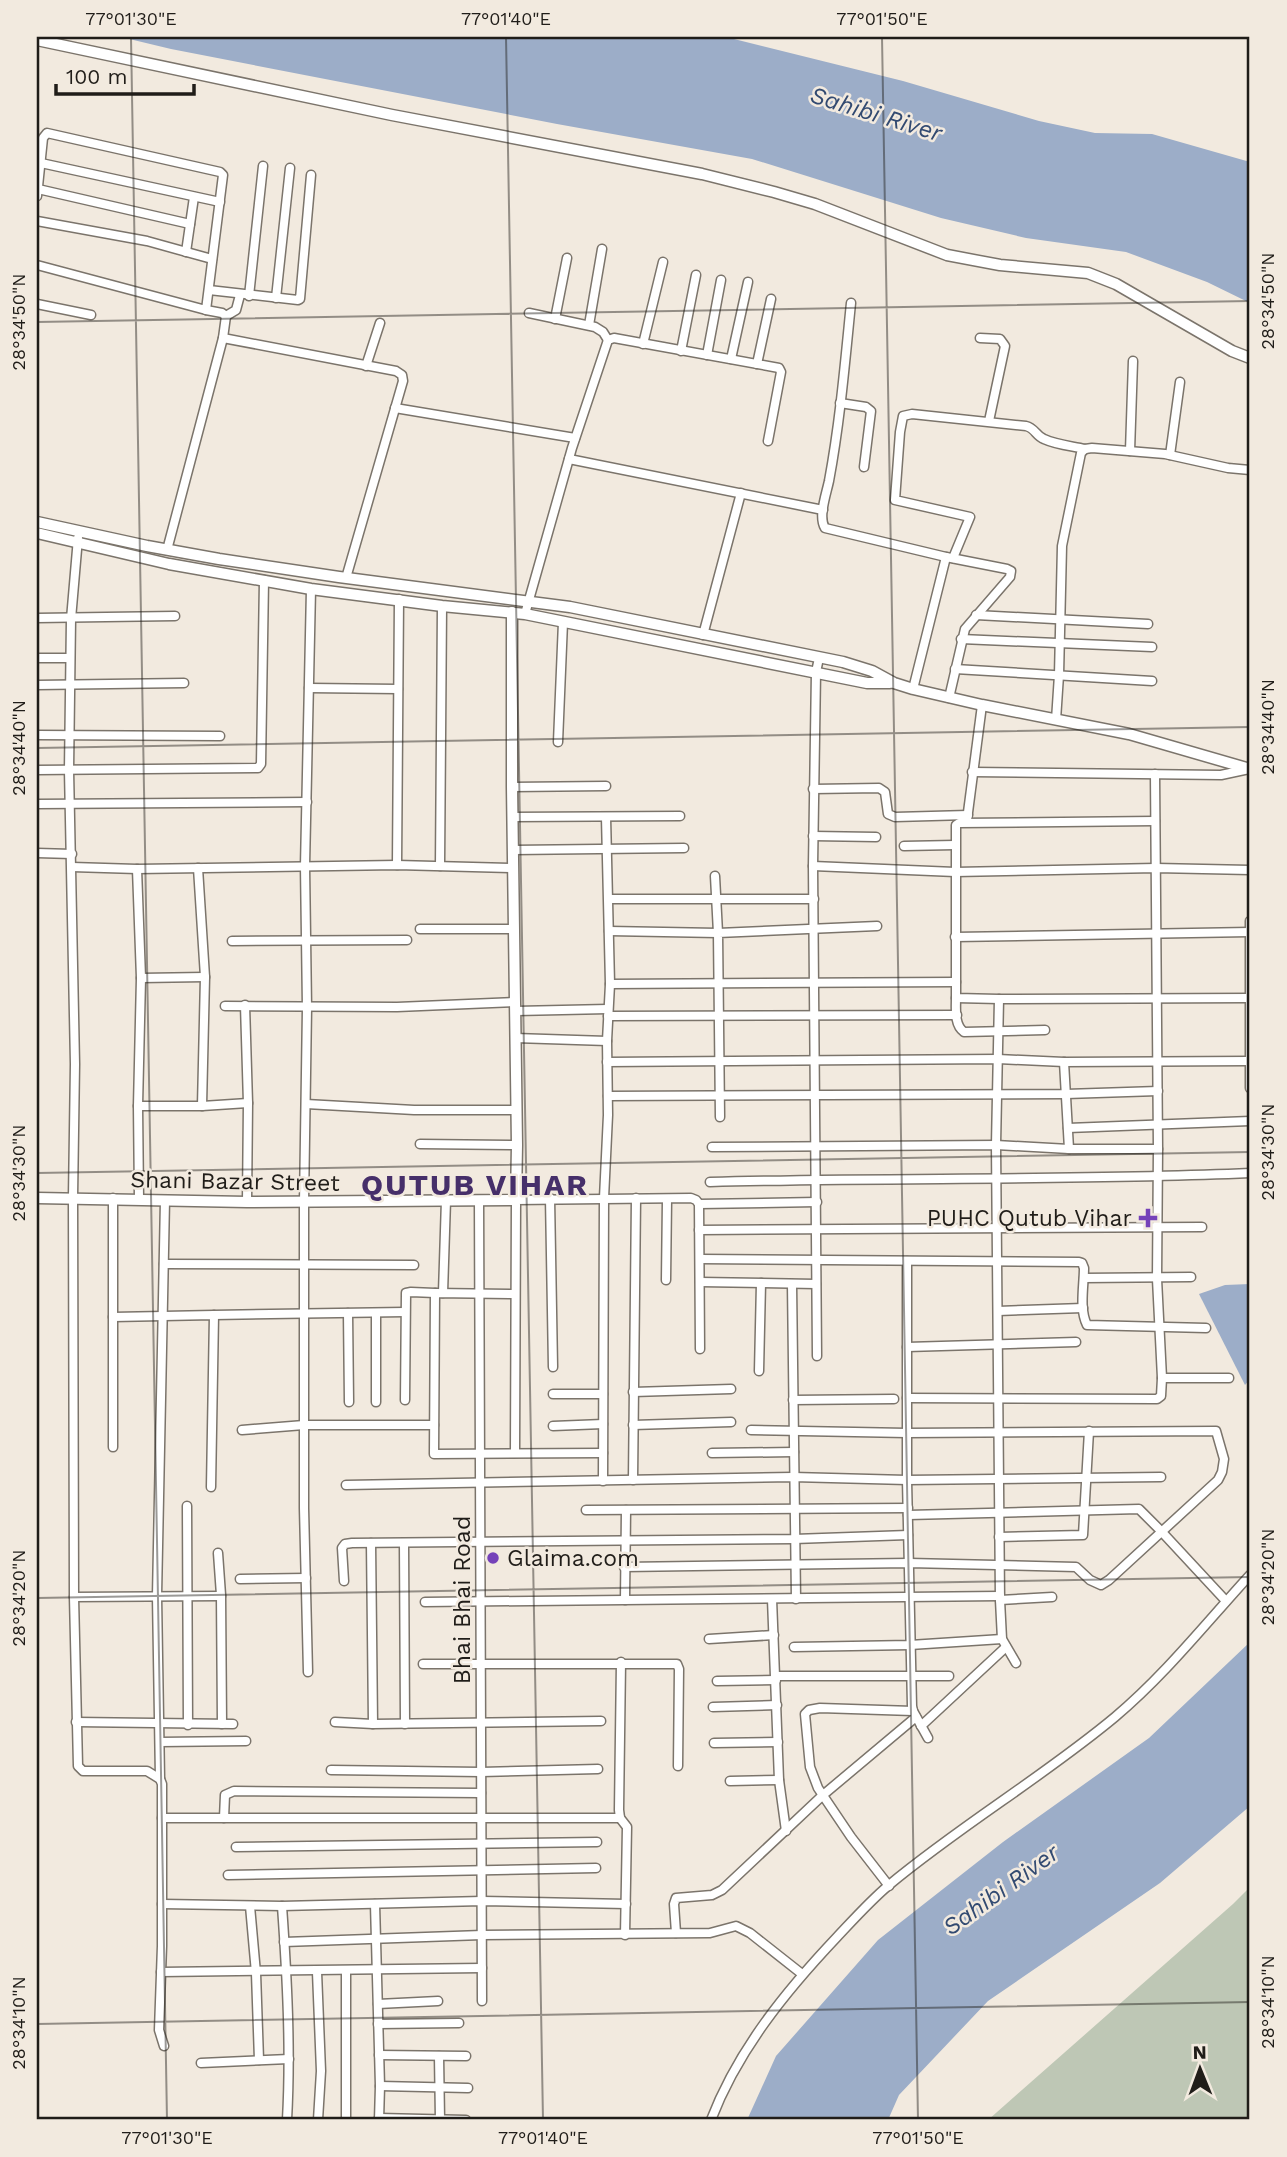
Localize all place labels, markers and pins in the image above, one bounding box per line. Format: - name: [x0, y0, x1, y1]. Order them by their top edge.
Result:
- place label: PUHC Qutub Vihar: [927, 1205, 1132, 1232]
- marker: PUHC Qutub Vihar: [1138, 1208, 1158, 1228]
- place label: Glaima.com: [507, 1545, 639, 1572]
- marker: Glaima.com: [485, 1550, 501, 1566]

